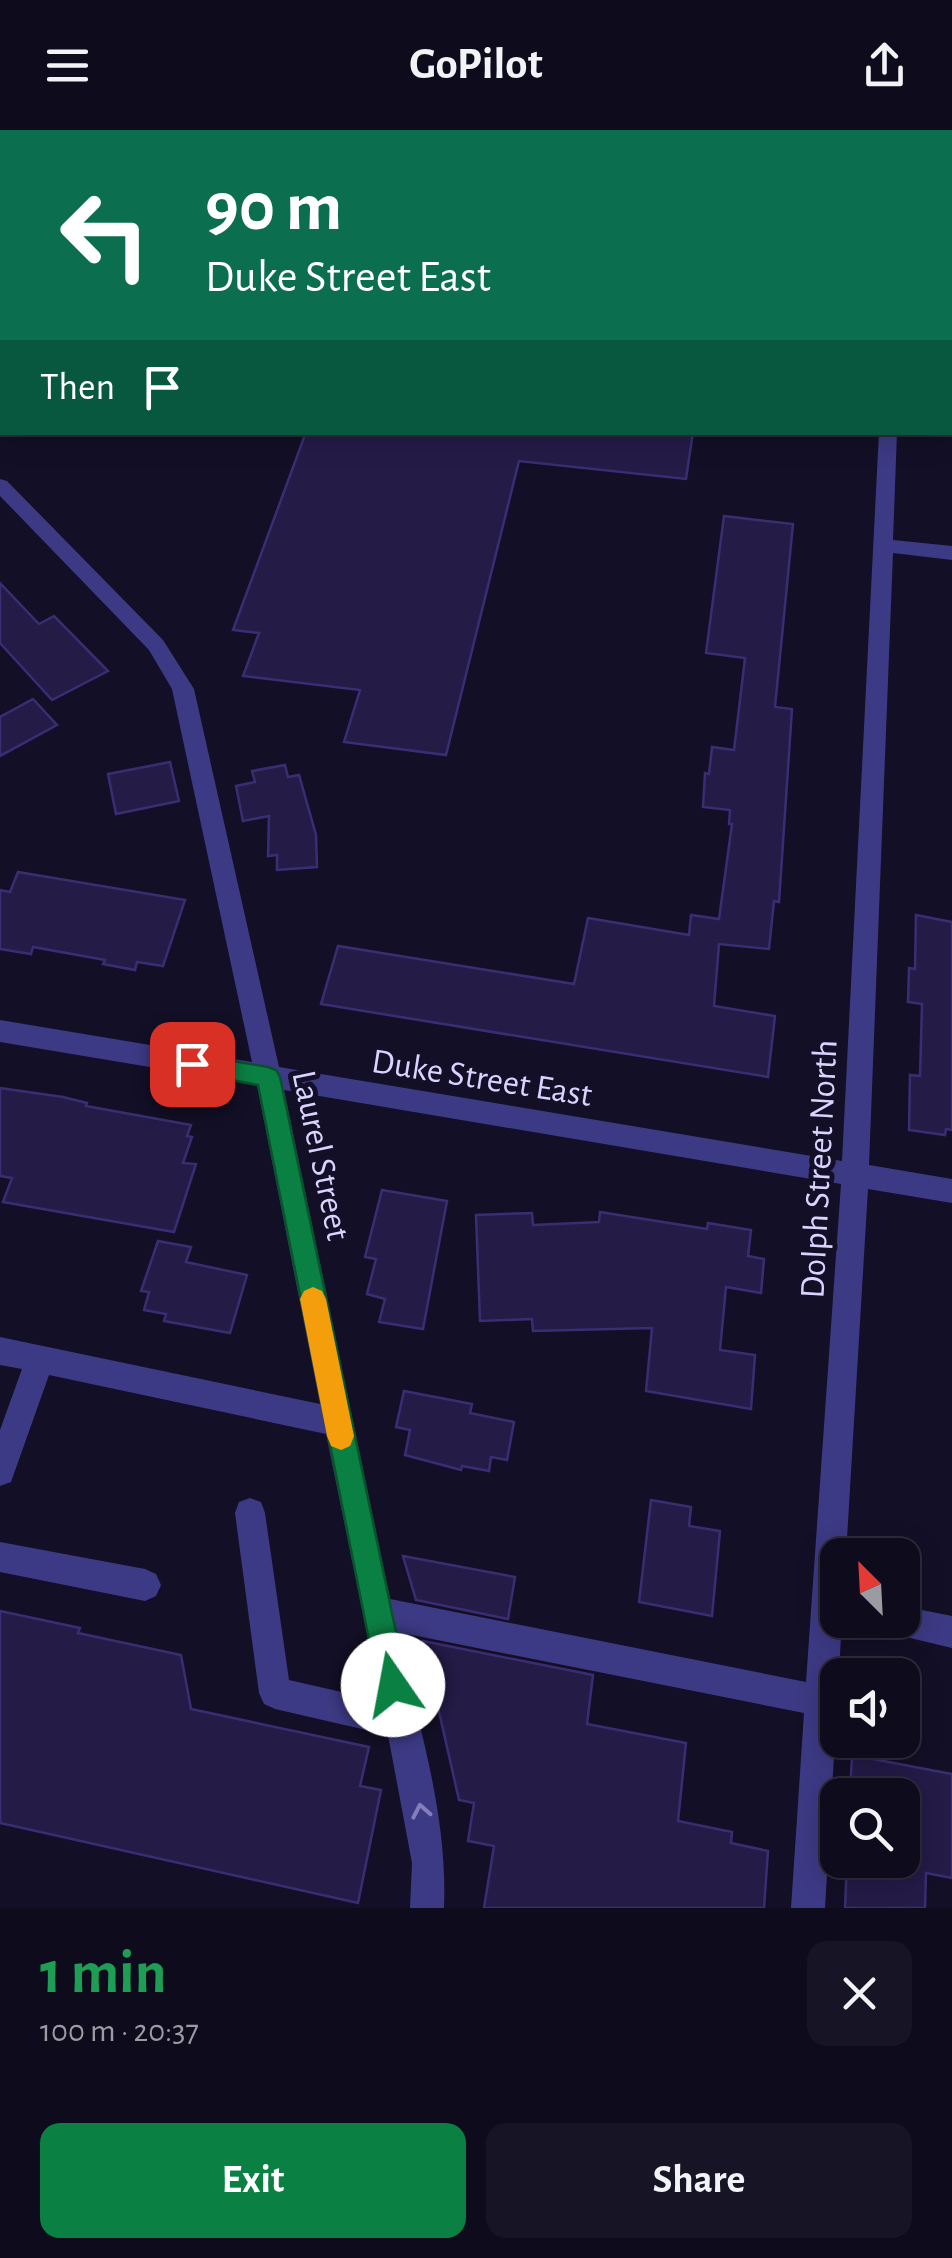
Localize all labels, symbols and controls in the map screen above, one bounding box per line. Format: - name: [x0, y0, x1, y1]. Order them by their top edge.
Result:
- icon: menu: [40, 38, 95, 93]
- icon: share: [857, 38, 912, 93]
- text: GoPilot: [409, 42, 543, 87]
- icon: left: [40, 170, 170, 300]
- text: 90 m: [205, 173, 342, 243]
- text: Duke Street East: [205, 255, 491, 300]
- icon: arrive: [135, 360, 190, 415]
- text: Then: [40, 369, 115, 407]
- pin: [150, 1022, 235, 1107]
- icon: arrive: [165, 1037, 220, 1092]
- street label: Dolph Street North: [795, 1039, 844, 1299]
- street label: Duke Street East: [369, 1044, 594, 1113]
- street label: Laurel Street: [285, 1067, 356, 1243]
- north arrow: [820, 1538, 920, 1638]
- map controls: [820, 1538, 920, 1878]
- position arrow: [341, 1633, 445, 1737]
- button: sound: [820, 1658, 920, 1758]
- button: search: [820, 1778, 920, 1878]
- one-way arrow: [412, 1803, 433, 1820]
- button: close: [807, 1941, 912, 2046]
- text: 1 min: [40, 1944, 166, 2004]
- text: 100 m · 20:37: [40, 2015, 199, 2047]
- button: Exit: [40, 2123, 466, 2238]
- button: Share: [486, 2123, 912, 2238]

